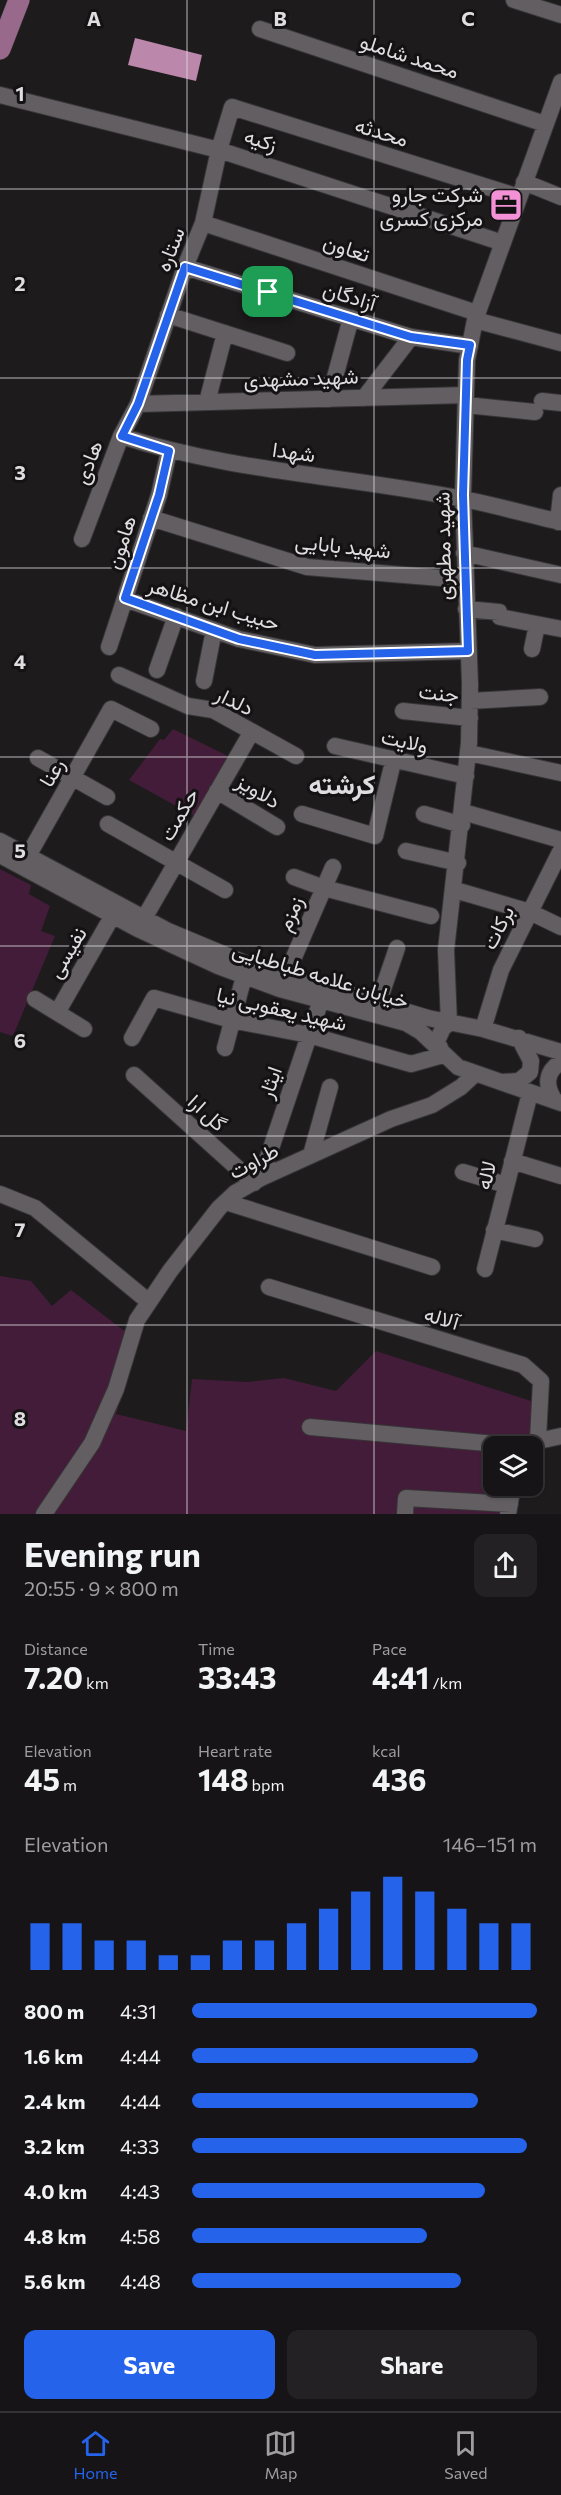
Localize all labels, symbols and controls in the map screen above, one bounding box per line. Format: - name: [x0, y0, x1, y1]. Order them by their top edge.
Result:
- text: A: [87, 6, 101, 30]
- text: B: [273, 6, 287, 30]
- text: C: [461, 6, 475, 30]
- street label: محمد شاملو: [357, 27, 462, 85]
- text: 1: [15, 81, 25, 105]
- street label: محدثه: [352, 111, 412, 151]
- street label: زکیه: [241, 122, 281, 158]
- place label: شرکت جارو مرکزی کسری: [379, 181, 483, 232]
- office icon: شرکت جارو مرکزی کسری: [488, 187, 524, 223]
- street label: ستاره: [149, 223, 191, 275]
- street label: تعاون: [320, 228, 373, 268]
- pin: [242, 266, 293, 317]
- text: 2: [14, 271, 26, 295]
- icon: arrive: [251, 275, 284, 308]
- street label: آزادگان: [320, 275, 382, 317]
- street label: شهید مشهدی: [243, 362, 359, 394]
- street label: شهدا: [271, 436, 317, 468]
- street label: هادی: [67, 437, 108, 488]
- text: 3: [14, 460, 26, 484]
- street label: شهید مطهری: [429, 491, 457, 601]
- street label: هامون: [100, 512, 142, 573]
- street label: شهید بابایی: [294, 528, 392, 564]
- street label: حبیب ابن مظاهر: [144, 571, 283, 637]
- text: 4: [14, 649, 26, 673]
- street label: جنت: [417, 677, 461, 708]
- street label: دلدار: [210, 680, 258, 722]
- street label: ولایت: [379, 722, 431, 759]
- street label: رعنا: [33, 753, 71, 792]
- street label: دلاویز: [231, 767, 285, 814]
- district label: کرشته: [308, 767, 376, 802]
- street label: حکمت: [153, 783, 203, 845]
- text: 5: [14, 838, 26, 862]
- street label: زمزم: [270, 892, 310, 936]
- street label: برکات: [476, 901, 520, 954]
- street label: نفیسی: [41, 922, 92, 983]
- street label: خیابان علامه طباطبایی: [230, 935, 412, 1014]
- street label: شهید یعقوبی نیا: [214, 981, 350, 1037]
- text: 6: [14, 1028, 26, 1052]
- street label: ایثار: [252, 1063, 288, 1103]
- street label: گل ارا: [182, 1088, 232, 1137]
- street label: طراوت: [224, 1137, 283, 1185]
- street label: لاله: [469, 1158, 501, 1192]
- text: 7: [15, 1217, 26, 1241]
- street label: آلاله: [422, 1300, 464, 1335]
- text: 8: [14, 1406, 26, 1430]
- map controls: [483, 1436, 543, 1496]
- button: layers: [483, 1436, 543, 1496]
- text: Evening run: [24, 1533, 201, 1574]
- button: share: [474, 1534, 537, 1597]
- text: 20:55 · 9 × 800 m: [24, 1576, 179, 1600]
- text: Distance: [24, 1639, 88, 1658]
- text: Time: [198, 1639, 235, 1658]
- text: Pace: [372, 1639, 407, 1658]
- text: 7.20: [24, 1658, 83, 1695]
- text: 33:43: [198, 1658, 277, 1695]
- text: 4:41: [372, 1658, 429, 1695]
- text: km: [83, 1673, 109, 1692]
- text: /km: [429, 1673, 462, 1692]
- text: Elevation: [24, 1741, 92, 1760]
- text: Heart rate: [198, 1741, 272, 1760]
- text: kcal: [372, 1741, 401, 1760]
- text: 45: [24, 1760, 60, 1797]
- text: 148: [198, 1760, 249, 1797]
- text: 436: [372, 1760, 426, 1797]
- text: m: [60, 1775, 77, 1794]
- text: bpm: [249, 1775, 285, 1794]
- text: Elevation: [24, 1832, 109, 1856]
- text: 146–151 m: [443, 1832, 537, 1856]
- text: 800 m: [24, 1999, 84, 2023]
- text: 4:31: [120, 1999, 157, 2023]
- text: 1.6 km: [24, 2044, 83, 2068]
- text: 4:44: [120, 2044, 161, 2068]
- text: 2.4 km: [24, 2089, 86, 2113]
- text: 4:44: [120, 2089, 161, 2113]
- text: 3.2 km: [24, 2134, 85, 2158]
- text: 4:33: [120, 2134, 160, 2158]
- text: 4.0 km: [24, 2179, 87, 2203]
- text: 4:43: [120, 2179, 160, 2203]
- text: 4.8 km: [24, 2224, 86, 2248]
- text: 4:58: [120, 2224, 160, 2248]
- text: 5.6 km: [24, 2269, 86, 2293]
- text: 4:48: [120, 2269, 161, 2293]
- button: Save: [24, 2330, 275, 2399]
- button: Share: [287, 2330, 537, 2399]
- tab: Home: [73, 2427, 117, 2482]
- tab: Map: [264, 2427, 297, 2482]
- tab: Saved: [444, 2427, 488, 2482]

